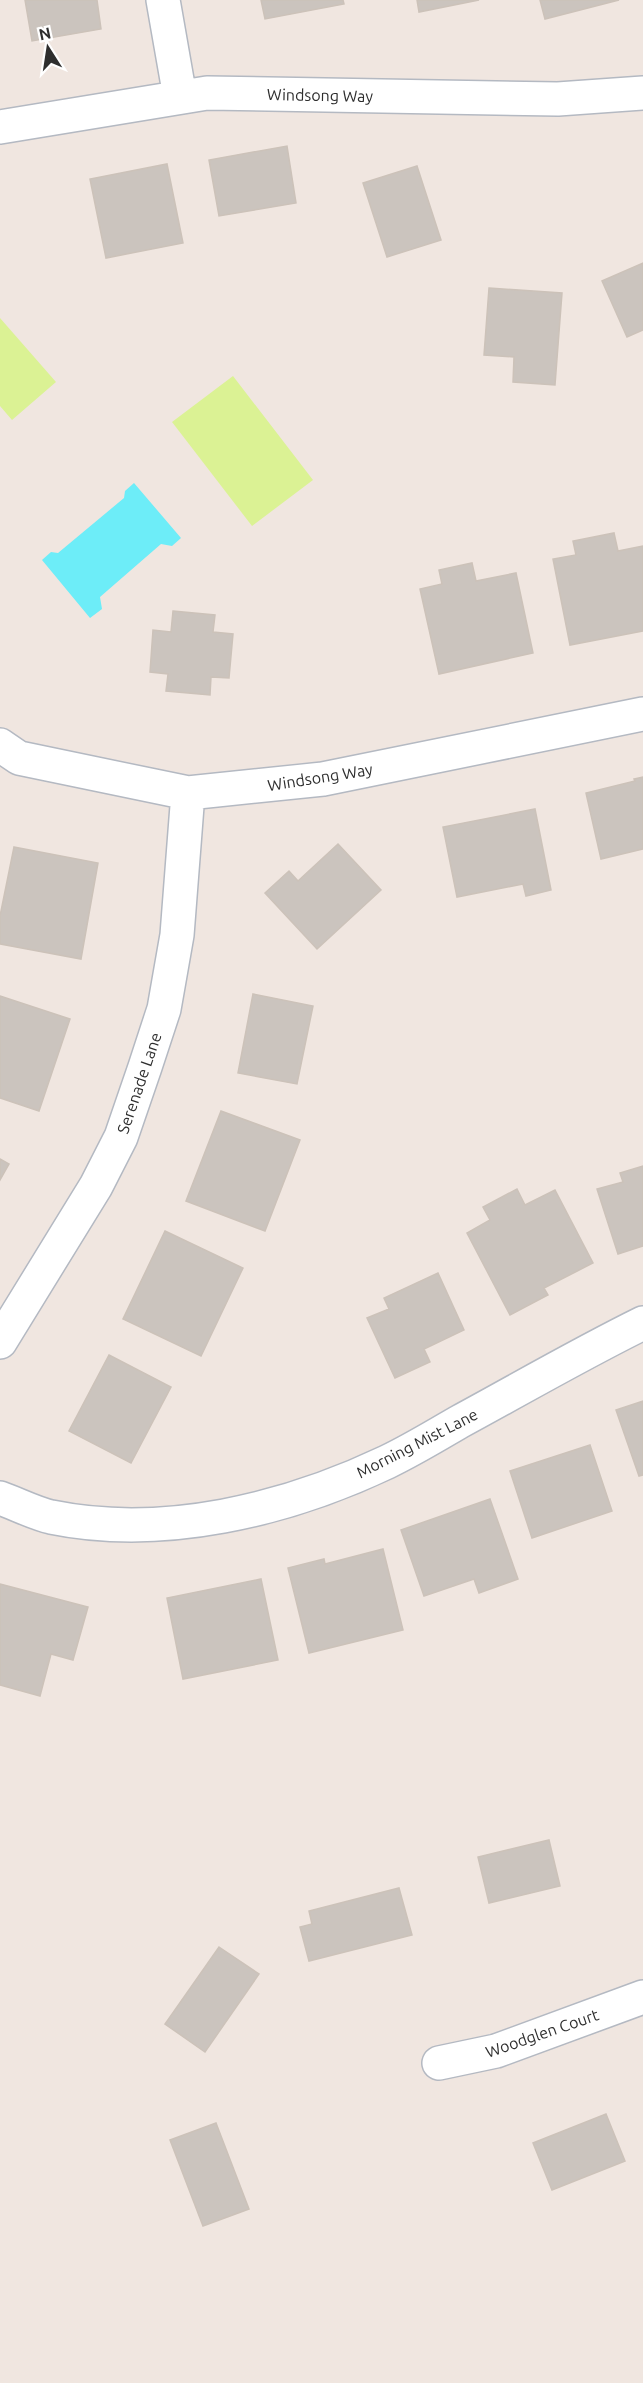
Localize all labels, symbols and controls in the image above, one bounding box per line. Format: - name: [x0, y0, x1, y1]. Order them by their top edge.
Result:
- north arrow: [18, 18, 78, 78]
- text: N: [37, 23, 53, 43]
- street label: Windsong Way: [267, 85, 374, 105]
- street label: Windsong Way: [266, 760, 374, 794]
- street label: Serenade Lane: [113, 1030, 165, 1136]
- street label: Morning Mist Lane: [353, 1405, 481, 1481]
- street label: Woodglen Court: [483, 2005, 602, 2061]

